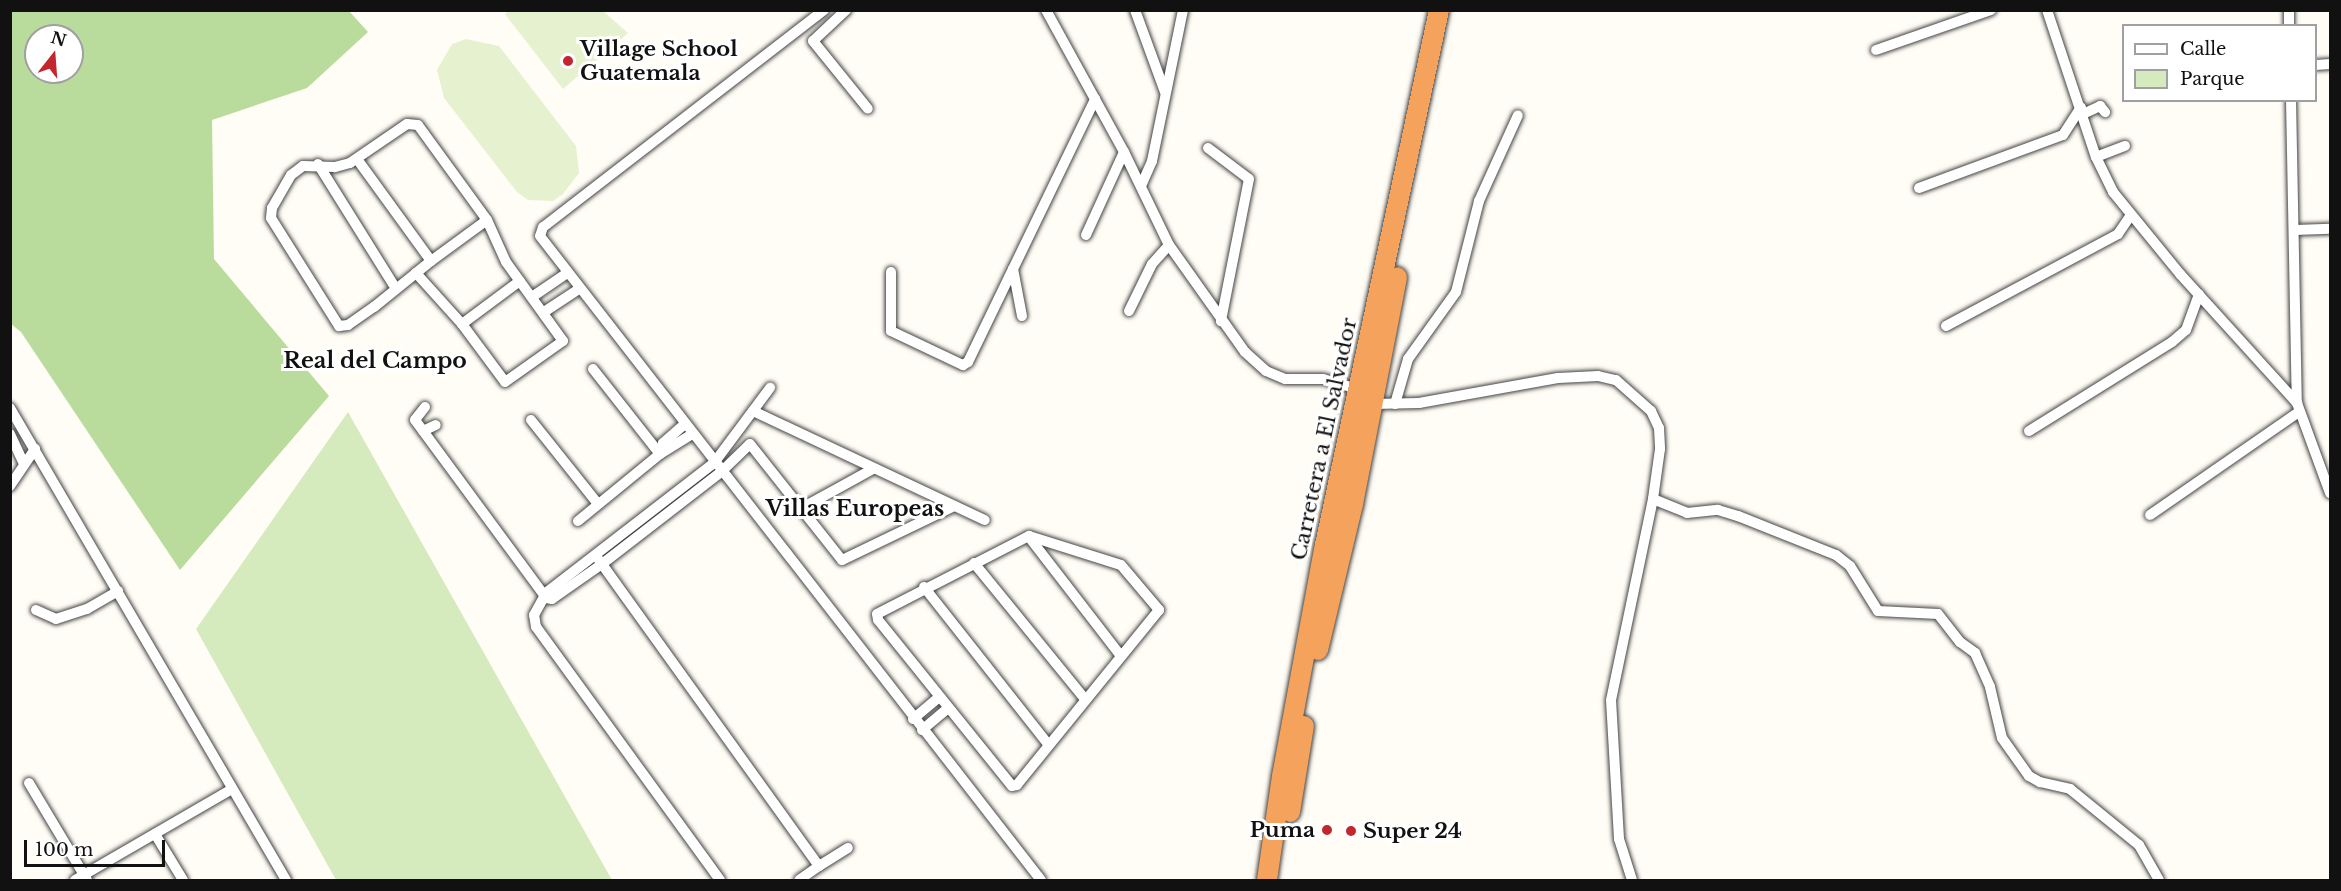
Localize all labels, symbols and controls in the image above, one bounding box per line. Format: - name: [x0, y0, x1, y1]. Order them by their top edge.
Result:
- north arrow: [24, 24, 84, 84]
- legend: [2122, 24, 2317, 102]
- text: N: [49, 27, 69, 50]
- place label: Village School Guatemala: [580, 36, 738, 86]
- text: Calle: [2180, 38, 2226, 60]
- marker: Village School Guatemala: [561, 54, 575, 68]
- text: Parque: [2180, 68, 2245, 90]
- street label: Carretera a El Salvador: [1286, 315, 1362, 563]
- district label: Real del Campo: [283, 348, 467, 374]
- district label: Villas Europeas: [766, 496, 944, 522]
- place label: Puma: [1250, 817, 1315, 843]
- place label: Super 24: [1363, 818, 1462, 844]
- marker: Puma: [1320, 823, 1334, 837]
- marker: Super 24: [1344, 824, 1358, 838]
- scale bar: [27, 828, 168, 866]
- text: 100 m: [35, 839, 93, 861]

